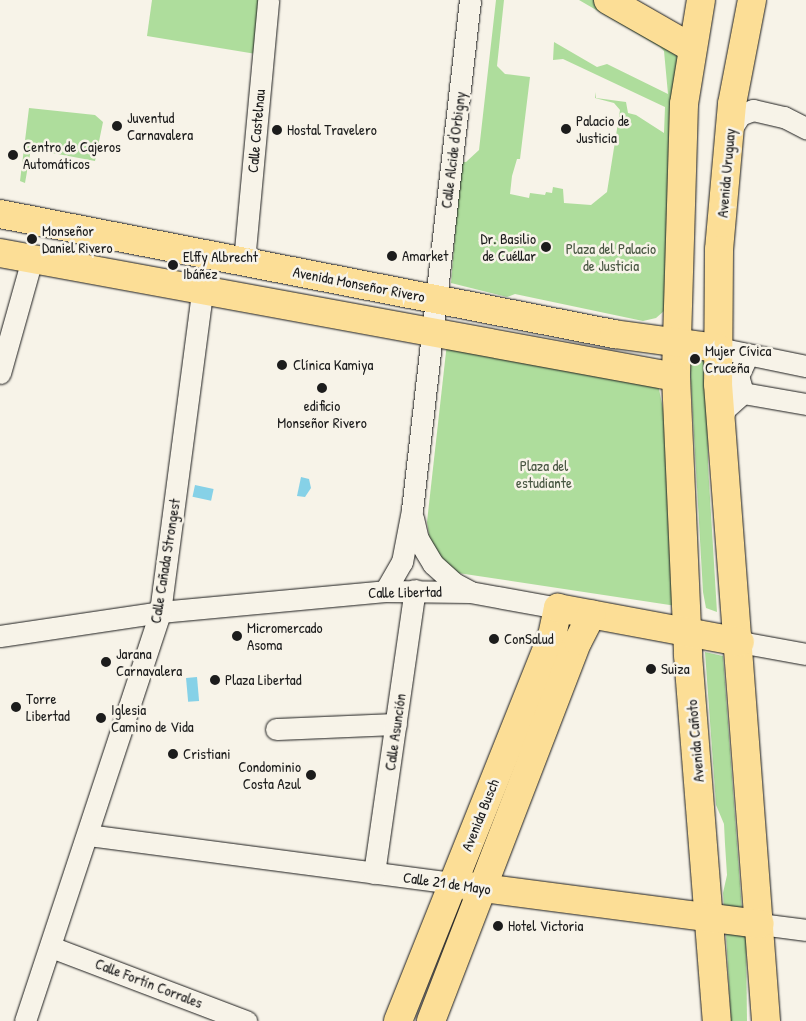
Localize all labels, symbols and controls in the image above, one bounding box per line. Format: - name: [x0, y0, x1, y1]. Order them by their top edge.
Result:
- street label: Calle Castelnau: [243, 89, 269, 173]
- street label: Calle Alcide d'Orbigny: [437, 91, 469, 209]
- place label: Juventud Carnavalera: [127, 108, 193, 143]
- place label: Palacio de Justicia: [576, 111, 629, 146]
- marker: Juventud Carnavalera: [111, 120, 123, 132]
- place label: Hostal Travelero: [287, 121, 377, 139]
- marker: Palacio de Justicia: [560, 123, 572, 135]
- marker: Hostal Travelero: [271, 124, 283, 136]
- street label: Avenida Uruguay: [713, 128, 739, 218]
- place label: Centro de Cajeros Automáticos: [23, 137, 121, 172]
- marker: Centro de Cajeros Automáticos: [7, 149, 19, 161]
- place label: Monseñor Daniel Rivero: [42, 221, 113, 256]
- place label: Dr. Basilio de Cuéllar: [480, 229, 536, 264]
- marker: Monseñor Daniel Rivero: [26, 233, 38, 245]
- park label: Plaza del Palacio de Justicia: [566, 239, 656, 274]
- marker: Dr. Basilio de Cuéllar: [540, 241, 552, 253]
- place label: Elffy Albrecht Ibáñez: [183, 247, 258, 282]
- place label: Amarket: [402, 247, 449, 265]
- marker: Amarket: [386, 250, 398, 262]
- marker: Elffy Albrecht Ibáñez: [167, 259, 179, 271]
- street label: Avenida Monseñor Rivero: [291, 262, 427, 306]
- place label: Mujer Cívica Cruceña: [705, 341, 771, 376]
- marker: Mujer Cívica Cruceña: [689, 353, 701, 365]
- place label: Clínica Kamiya: [293, 356, 373, 374]
- marker: Clínica Kamiya: [275, 358, 289, 372]
- marker: edificio Monseñor Rivero: [316, 382, 328, 394]
- place label: edificio Monseñor Rivero: [277, 396, 367, 431]
- park label: Plaza del estudiante: [516, 456, 572, 491]
- street label: Calle Cañada Strongest: [146, 497, 184, 625]
- street label: Calle Libertad: [368, 582, 442, 602]
- place label: Micromercado Asoma: [247, 618, 322, 653]
- marker: Micromercado Asoma: [231, 630, 243, 642]
- place label: ConSalud: [504, 630, 554, 648]
- marker: ConSalud: [488, 633, 500, 645]
- place label: Jarana Carnavalera: [116, 644, 182, 679]
- marker: Jarana Carnavalera: [100, 656, 112, 668]
- place label: Suiza: [661, 660, 690, 678]
- marker: Suiza: [645, 663, 657, 675]
- place label: Plaza Libertad: [225, 671, 302, 689]
- marker: Plaza Libertad: [209, 674, 221, 686]
- place label: Torre Libertad: [26, 689, 70, 724]
- street label: Calle Asunción: [381, 692, 409, 772]
- street label: Avenida Cañoto: [682, 699, 708, 783]
- place label: Iglesia Camino de Vida: [111, 700, 194, 735]
- marker: Torre Libertad: [10, 701, 22, 713]
- marker: Iglesia Camino de Vida: [95, 712, 107, 724]
- place label: Cristiani: [183, 745, 231, 763]
- marker: Cristiani: [167, 748, 179, 760]
- place label: Condominio Costa Azul: [238, 757, 301, 792]
- marker: Condominio Costa Azul: [305, 769, 317, 781]
- street label: Avenida Busch: [457, 776, 503, 854]
- street label: Calle 21 de Mayo: [402, 868, 492, 898]
- place label: Hotel Victoria: [508, 917, 583, 935]
- marker: Hotel Victoria: [492, 920, 504, 932]
- street label: Calle Fortín Corrales: [93, 954, 205, 1012]

